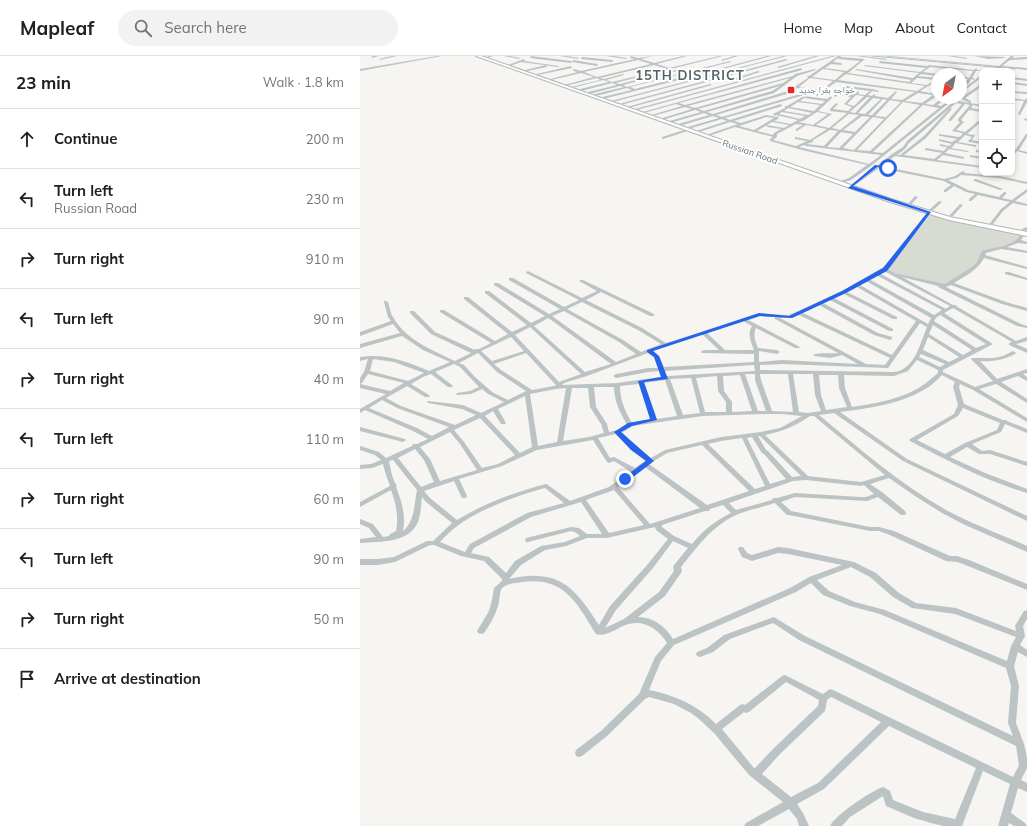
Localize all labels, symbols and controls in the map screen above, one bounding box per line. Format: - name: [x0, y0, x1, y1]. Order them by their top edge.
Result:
- search box: [118, 10, 398, 46]
- text: Mapleaf: [20, 16, 94, 40]
- icon: search: [132, 17, 154, 39]
- text: Search here: [164, 18, 247, 37]
- text: Home: [783, 19, 822, 37]
- text: Map: [844, 19, 873, 37]
- text: About: [895, 19, 935, 37]
- text: Contact: [957, 19, 1007, 37]
- district label: 15TH DISTRICT: [635, 67, 745, 83]
- north arrow: [931, 68, 967, 104]
- map controls: [979, 68, 1015, 176]
- button: +: [979, 68, 1015, 104]
- text: 23 min: [16, 72, 71, 93]
- text: Walk · 1.8 km: [263, 74, 344, 90]
- place label: خواجه بغرا جدید: [799, 84, 855, 95]
- marker: خواجه بغرا جدید: [786, 85, 796, 95]
- button: −: [979, 104, 1015, 140]
- icon: ahead: [16, 128, 38, 150]
- text: Continue: [54, 129, 117, 148]
- text: 200 m: [306, 131, 344, 147]
- street label: Russian Road: [721, 137, 779, 166]
- button: locate: [979, 140, 1015, 176]
- route start: [879, 159, 897, 177]
- text: Turn left: [54, 181, 113, 200]
- icon: left: [16, 188, 38, 210]
- text: 230 m: [306, 191, 344, 207]
- text: Russian Road: [54, 200, 137, 216]
- icon: right: [16, 248, 38, 270]
- text: Turn right: [54, 249, 124, 268]
- text: 910 m: [306, 251, 344, 267]
- icon: left: [16, 308, 38, 330]
- text: Turn left: [54, 309, 113, 328]
- text: 90 m: [314, 311, 344, 327]
- icon: right: [16, 368, 38, 390]
- text: Turn right: [54, 369, 124, 388]
- text: 40 m: [314, 371, 344, 387]
- icon: left: [16, 428, 38, 450]
- text: Turn left: [54, 429, 113, 448]
- text: 110 m: [306, 431, 344, 447]
- route end: [616, 470, 634, 488]
- icon: right: [16, 488, 38, 510]
- text: Turn right: [54, 489, 124, 508]
- text: 60 m: [314, 491, 344, 507]
- icon: left: [16, 548, 38, 570]
- text: Turn left: [54, 549, 113, 568]
- text: 90 m: [314, 551, 344, 567]
- icon: right: [16, 608, 38, 630]
- text: Turn right: [54, 609, 124, 628]
- text: 50 m: [314, 611, 344, 627]
- icon: arrive: [16, 668, 38, 690]
- text: Arrive at destination: [54, 669, 201, 688]

